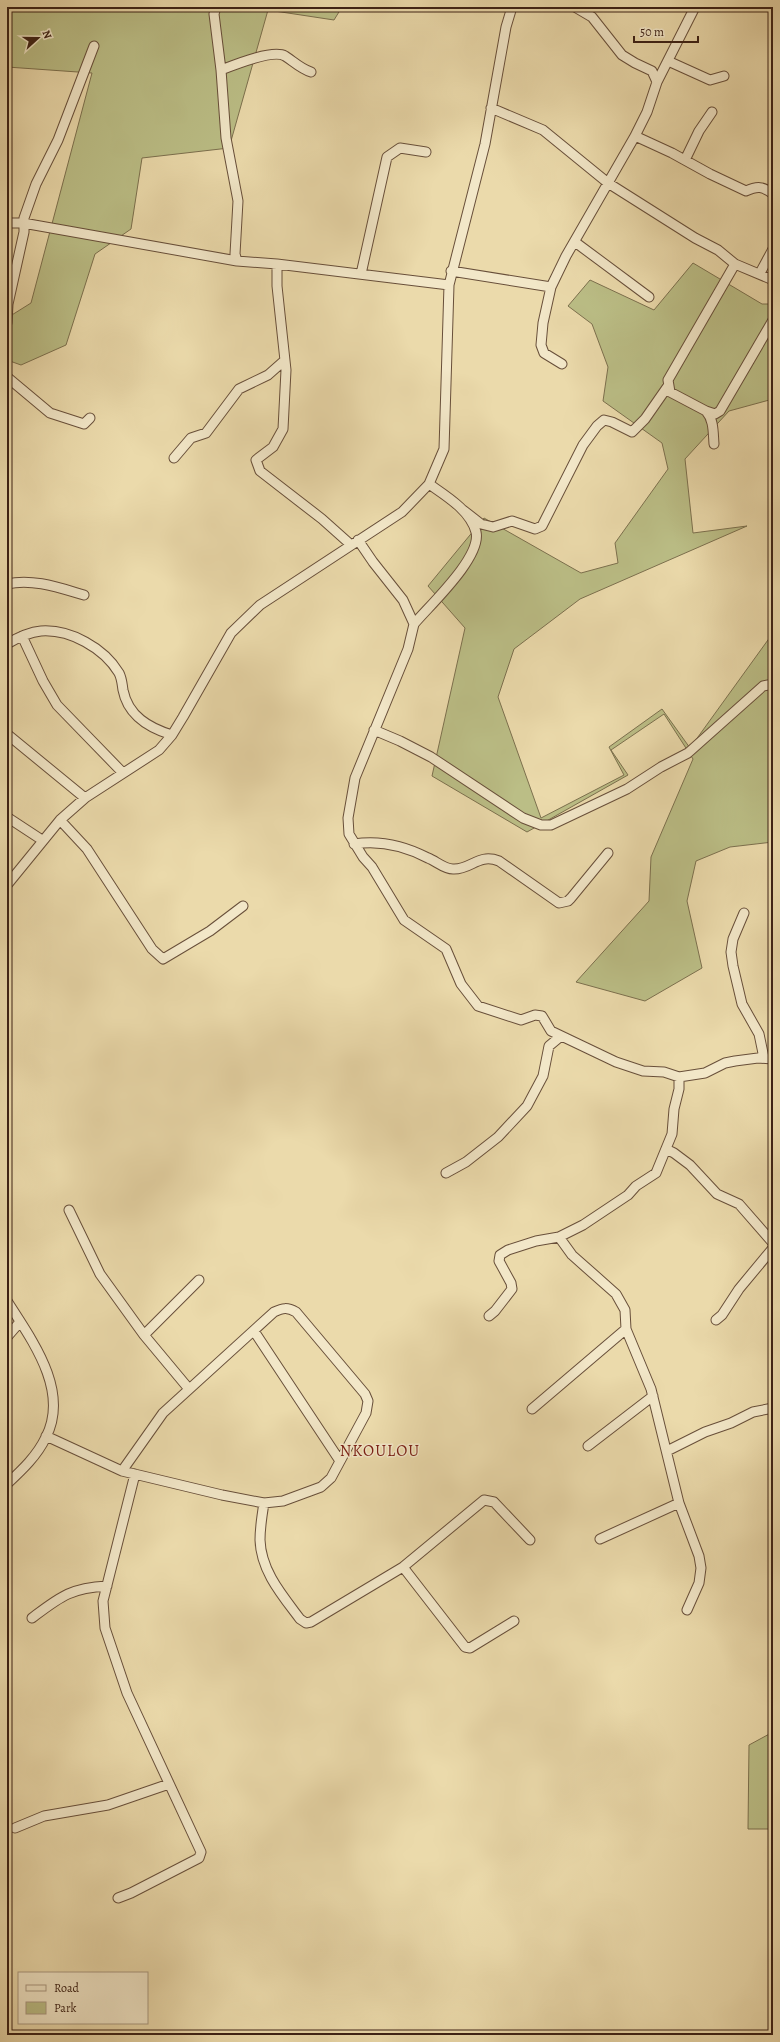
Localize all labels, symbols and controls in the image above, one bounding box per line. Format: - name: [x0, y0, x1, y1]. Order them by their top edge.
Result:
- north arrow: [18, 18, 58, 58]
- scale bar: [634, 18, 698, 44]
- text: 50 m: [640, 24, 664, 40]
- text: N: [38, 28, 55, 41]
- district label: NKOULOU: [340, 1440, 420, 1462]
- legend: [18, 1972, 148, 2024]
- text: Road: [54, 1980, 80, 1996]
- text: Park: [54, 2000, 77, 2016]

